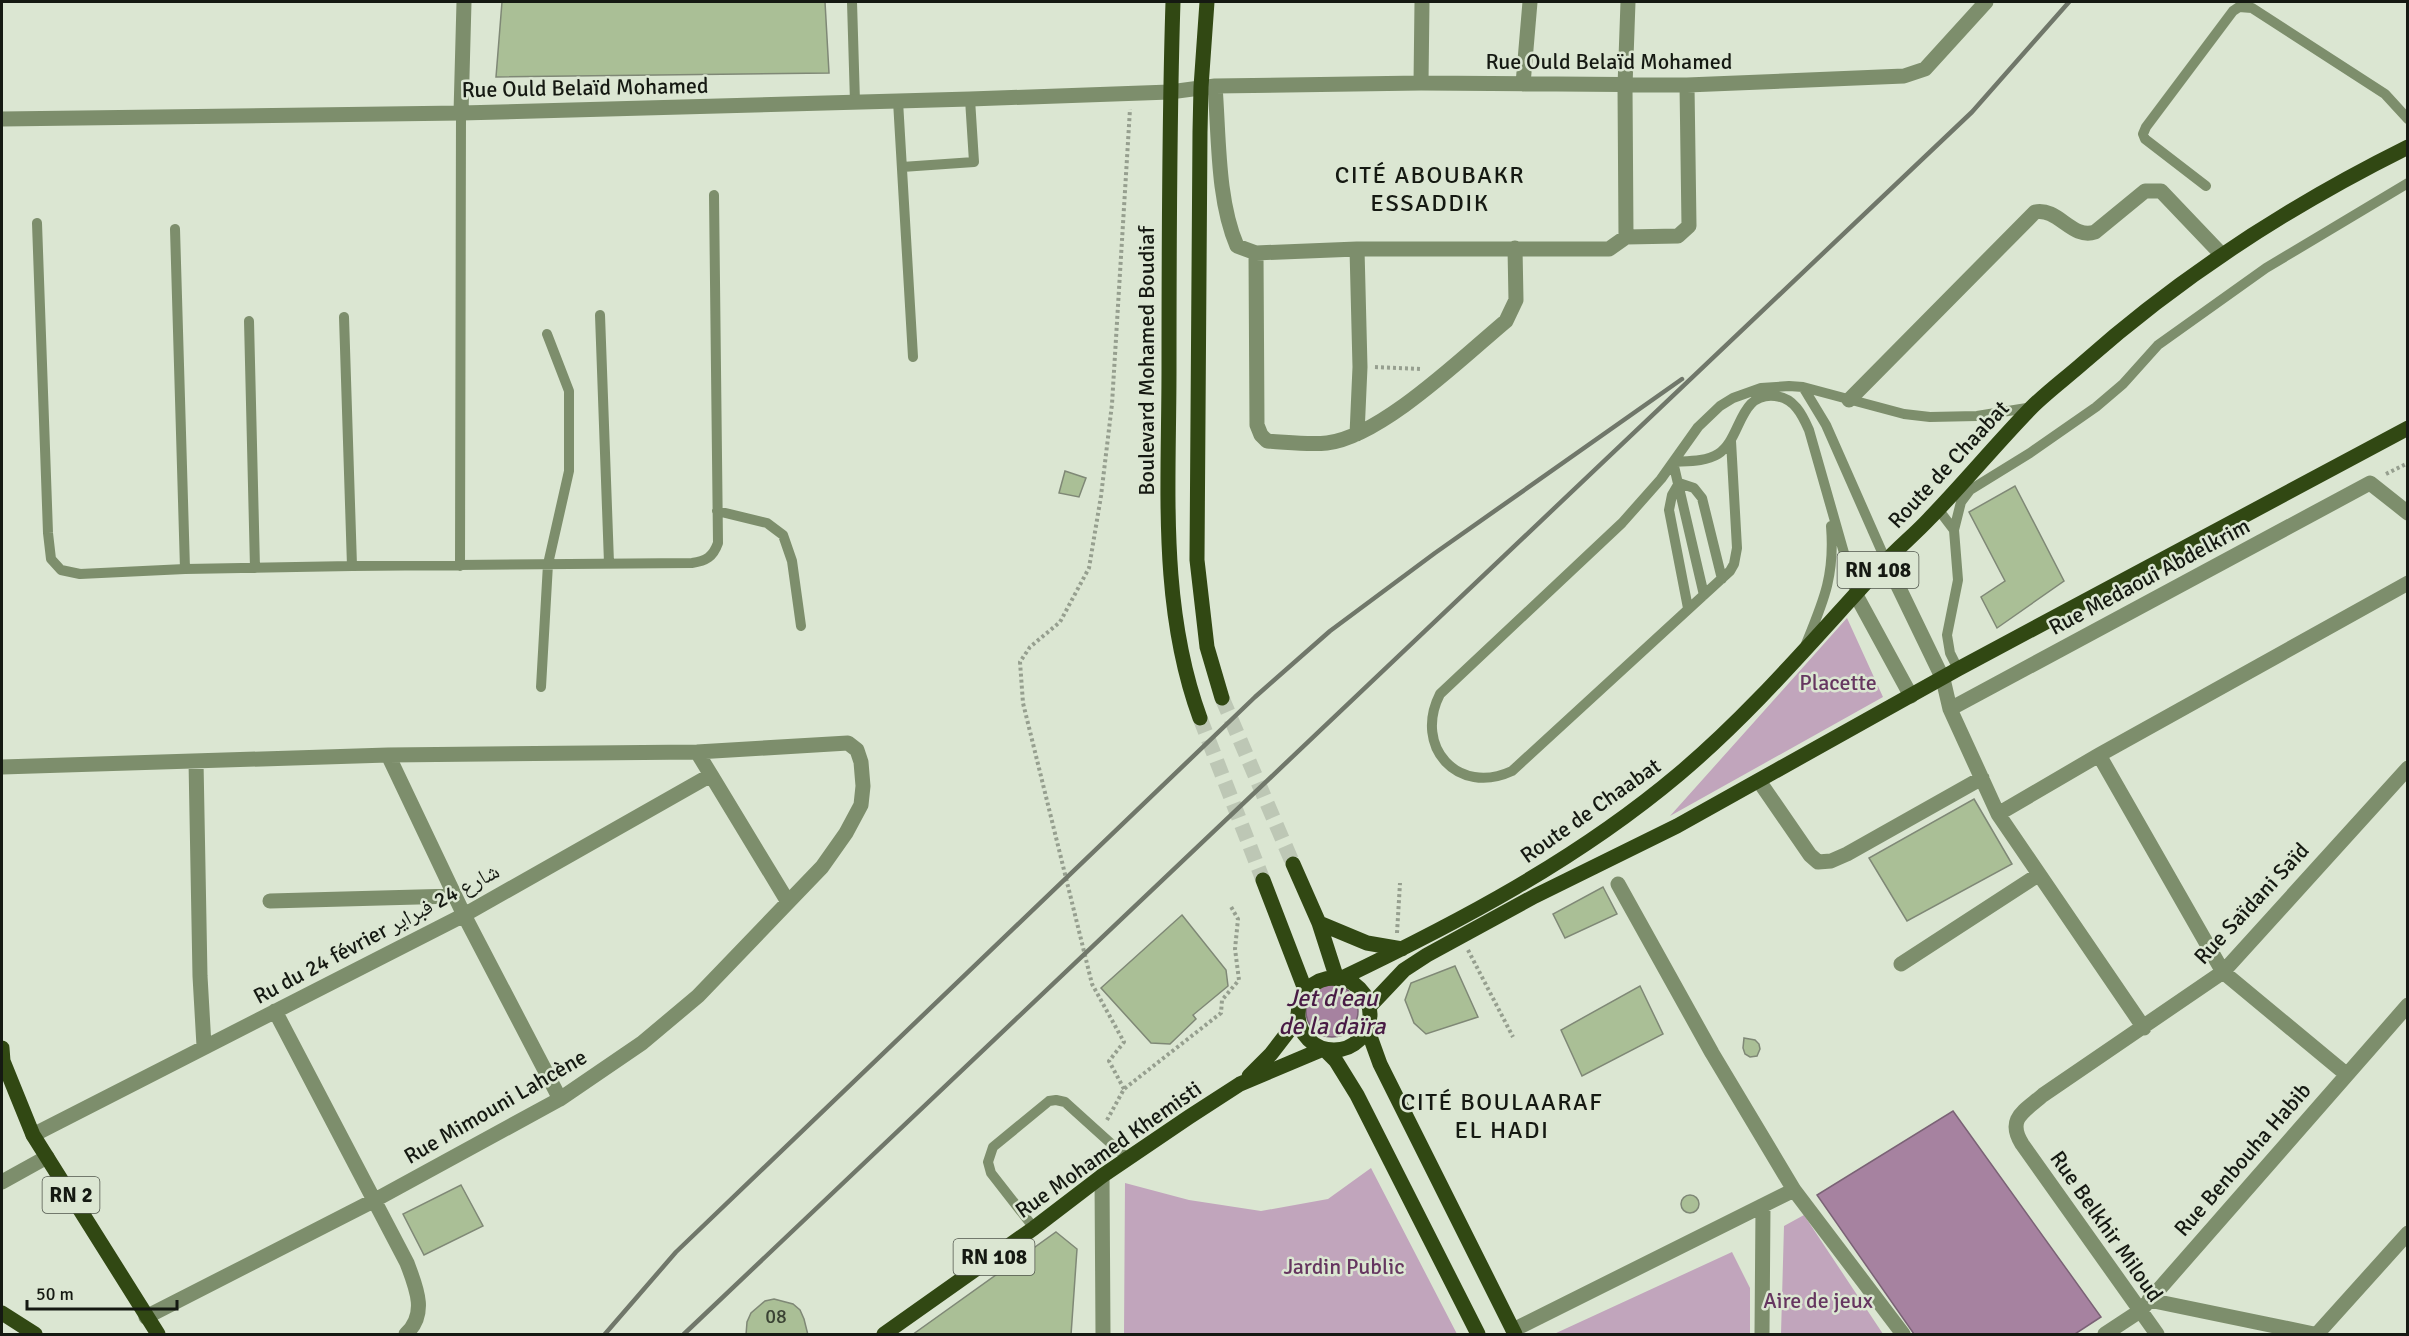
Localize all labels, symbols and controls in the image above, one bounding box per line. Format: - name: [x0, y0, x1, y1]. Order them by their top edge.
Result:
- street label: Rue Ould Belaïd Mohamed: [1486, 48, 1732, 75]
- street label: Rue Ould Belaïd Mohamed: [461, 72, 709, 103]
- district label: CITÉ ABOUBAKR ESSADDIK: [1335, 160, 1525, 218]
- street label: Boulevard Mohamed Boudiaf: [1133, 225, 1160, 496]
- street label: Route de Chaabat: [1882, 395, 2015, 534]
- street label: Rue Medaoui Abdelkrim: [2044, 512, 2254, 641]
- road number: RN 108: [1838, 552, 1918, 588]
- park label: Placette: [1799, 669, 1877, 696]
- street label: Route de Chaabat: [1515, 752, 1666, 869]
- street label: Rue Saïdani Saïd: [2188, 837, 2315, 970]
- street label: Ru du 24 février شارع 24 فبراير: [249, 857, 504, 1010]
- water label: Jet d'eau de la daïra: [1279, 983, 1386, 1041]
- street label: Rue Mimouni Lahcène: [399, 1043, 592, 1170]
- street label: Rue Mohamed Khemisti: [1010, 1075, 1207, 1224]
- street label: Rue Benbouha Habib: [2168, 1077, 2317, 1242]
- district label: CITÉ BOULAARAF EL HADI: [1401, 1087, 1603, 1145]
- street label: Rue Belkhir Miloud: [2044, 1145, 2169, 1307]
- road number: RN 2: [42, 1177, 100, 1213]
- road number: RN 108: [954, 1239, 1034, 1275]
- park label: Jardin Public: [1283, 1253, 1405, 1280]
- scale bar: [27, 1273, 177, 1311]
- text: 50 m: [36, 1283, 74, 1305]
- park label: Aire de jeux: [1763, 1287, 1873, 1314]
- house number: 08: [765, 1304, 787, 1329]

